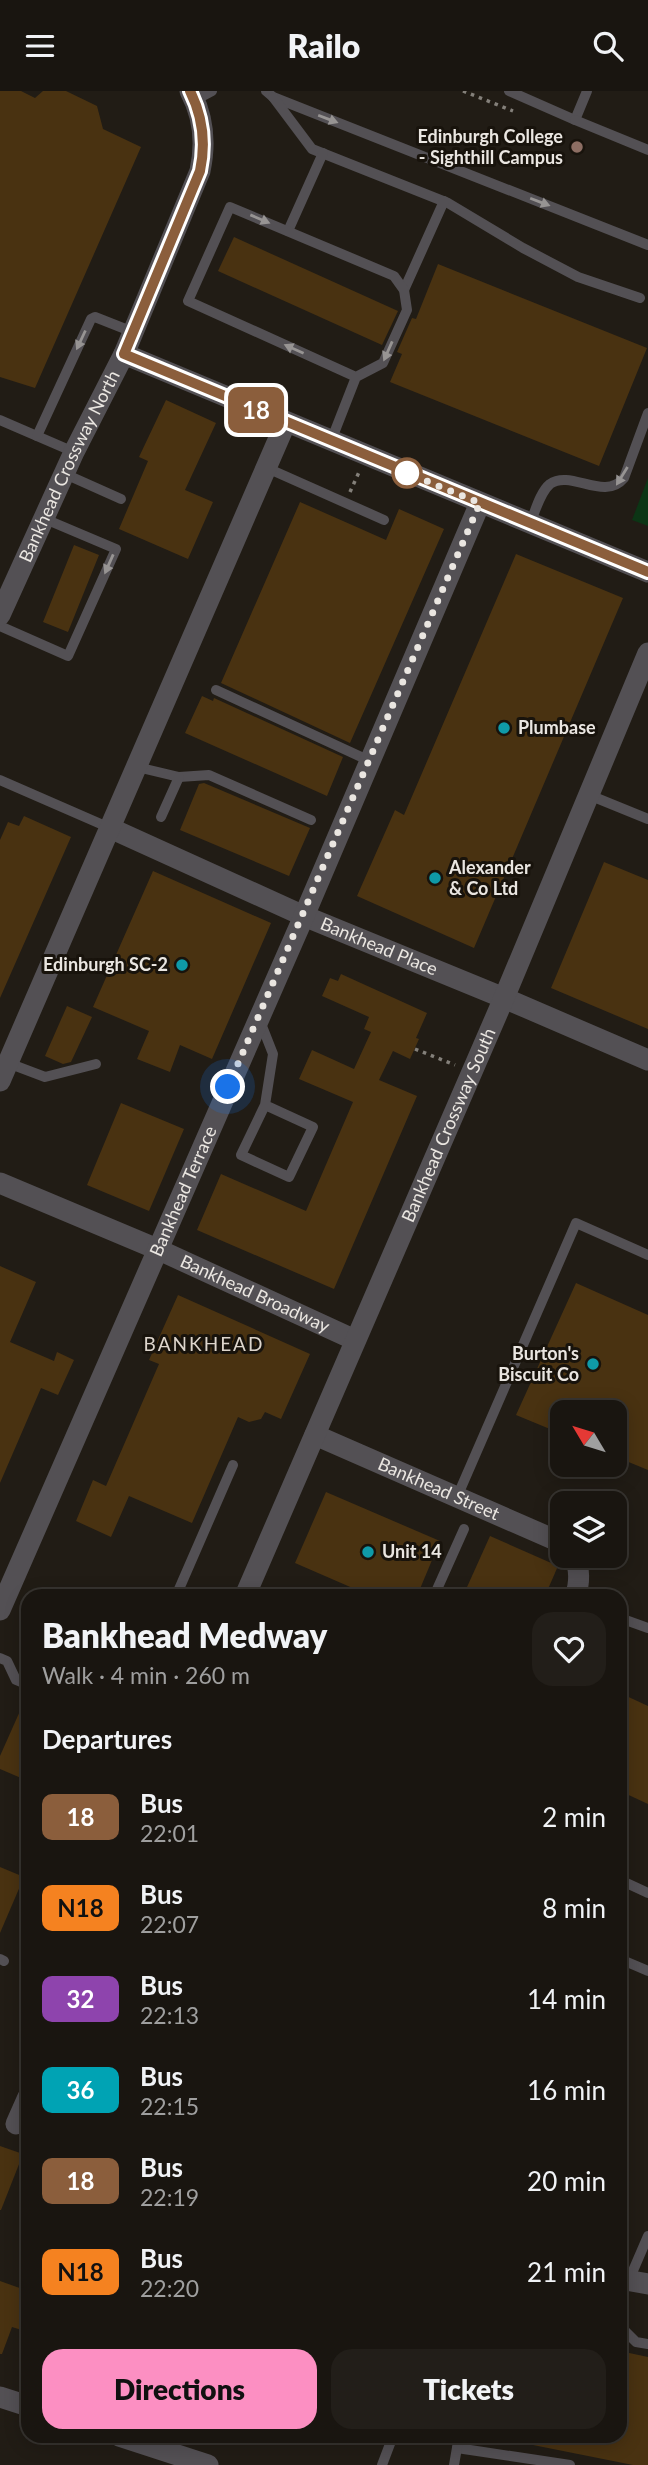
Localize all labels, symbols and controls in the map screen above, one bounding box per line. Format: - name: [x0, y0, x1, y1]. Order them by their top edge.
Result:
- text: Railo: [288, 26, 360, 65]
- icon: menu: [21, 27, 59, 65]
- icon: search: [589, 27, 627, 65]
- one-way arrow: [317, 113, 338, 124]
- place label: Edinburgh College - Sighthill Campus: [417, 125, 563, 168]
- marker: Edinburgh College - Sighthill Campus: [569, 139, 585, 155]
- one-way arrow: [529, 197, 550, 208]
- one-way arrow: [250, 214, 271, 225]
- one-way arrow: [75, 330, 87, 350]
- one-way arrow: [382, 341, 394, 361]
- one-way arrow: [284, 343, 304, 355]
- street label: Bankhead Crossway North: [13, 366, 124, 565]
- line badge: 18: [224, 387, 288, 433]
- text: 18: [242, 395, 270, 424]
- unlabelled marker: [392, 458, 422, 488]
- one-way arrow: [616, 466, 629, 486]
- one-way arrow: [103, 554, 115, 574]
- place label: Plumbase: [518, 716, 596, 738]
- marker: Plumbase: [496, 720, 512, 736]
- place label: Alexander & Co Ltd: [448, 856, 531, 899]
- marker: Alexander & Co Ltd: [427, 870, 443, 886]
- street label: Bankhead Place: [317, 912, 441, 980]
- place label: Edinburgh SC-2: [43, 953, 168, 975]
- marker: Edinburgh SC-2: [174, 957, 190, 973]
- street label: Bankhead Crossway South: [396, 1024, 500, 1225]
- your location: [210, 1069, 245, 1104]
- street label: Bankhead Terrace: [144, 1122, 221, 1260]
- street label: Bankhead Broadway: [177, 1249, 334, 1337]
- district label: BANKHEAD: [144, 1332, 264, 1355]
- place label: Burton's Biscuit Co: [498, 1342, 579, 1385]
- marker: Burton's Biscuit Co: [585, 1356, 601, 1372]
- north arrow: [550, 1400, 626, 1477]
- map controls: [550, 1400, 627, 1568]
- street label: Bankhead Street: [375, 1452, 504, 1525]
- button: layers: [550, 1491, 627, 1568]
- place label: Unit 14: [382, 1540, 442, 1562]
- marker: Unit 14: [360, 1544, 376, 1560]
- button: heart: [532, 1612, 606, 1686]
- text: Bankhead Medway: [42, 1615, 327, 1655]
- text: Walk · 4 min · 260 m: [42, 1661, 250, 1689]
- text: Departures: [42, 1723, 172, 1755]
- text: Bus: [140, 1787, 183, 1819]
- text: 2 min: [542, 1801, 606, 1833]
- text: 18: [67, 1802, 94, 1831]
- text: 22:01: [140, 1819, 199, 1847]
- text: Bus: [140, 1878, 183, 1910]
- text: 8 min: [542, 1892, 606, 1924]
- text: N18: [57, 1893, 104, 1922]
- text: 22:07: [140, 1910, 199, 1938]
- text: Bus: [140, 1969, 183, 2001]
- text: 14 min: [527, 1983, 606, 2015]
- text: 32: [67, 1984, 94, 2013]
- text: 22:13: [140, 2001, 199, 2029]
- text: Bus: [140, 2060, 183, 2092]
- text: 16 min: [527, 2074, 606, 2106]
- text: 36: [67, 2075, 94, 2104]
- text: 22:15: [140, 2092, 199, 2120]
- text: Bus: [140, 2151, 183, 2183]
- text: 20 min: [527, 2165, 606, 2197]
- text: 18: [67, 2166, 94, 2195]
- text: 22:19: [140, 2183, 199, 2211]
- text: Bus: [140, 2242, 183, 2274]
- text: 21 min: [527, 2256, 606, 2288]
- text: N18: [57, 2257, 104, 2286]
- text: 22:20: [140, 2274, 199, 2302]
- button: Directions: [42, 2349, 317, 2429]
- button: Tickets: [331, 2349, 606, 2429]

